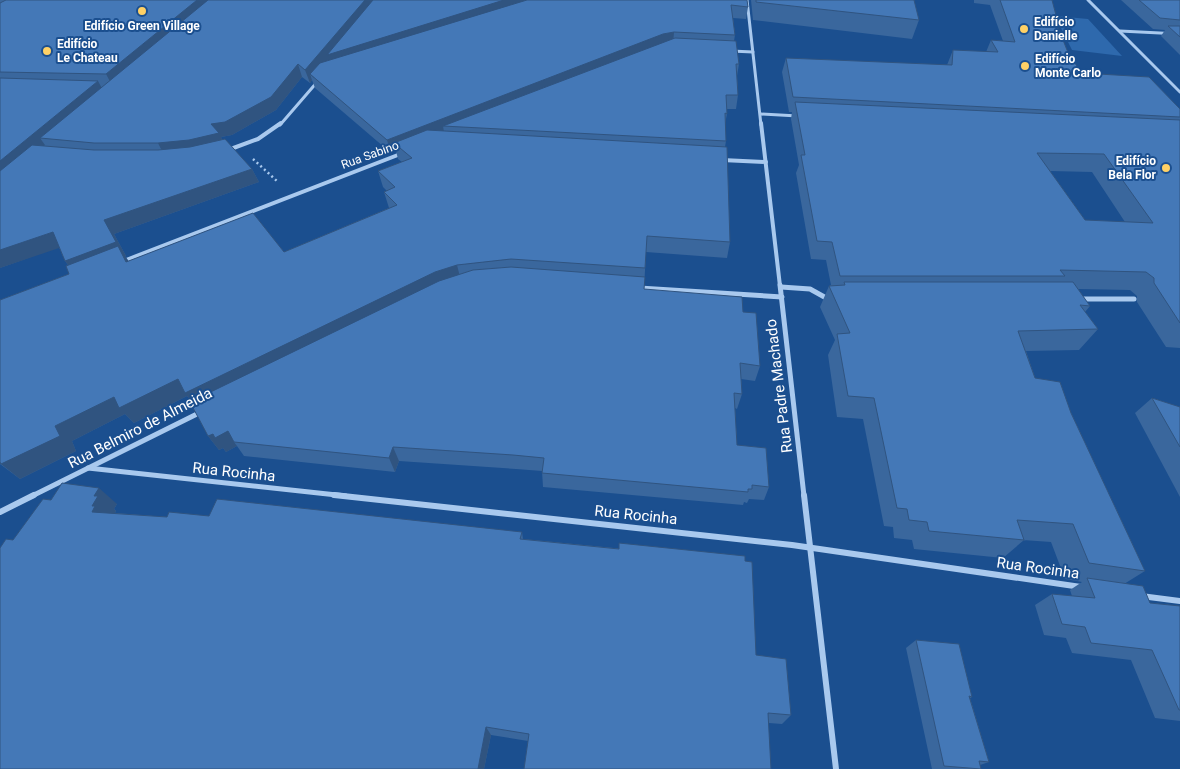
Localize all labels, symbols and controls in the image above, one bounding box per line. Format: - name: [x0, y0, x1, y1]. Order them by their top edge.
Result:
- marker: Edifício Green Village: [136, 5, 148, 17]
- place label: Edifício Danielle: [1034, 15, 1078, 43]
- place label: Edifício Green Village: [84, 19, 200, 33]
- marker: Edifício Danielle: [1018, 23, 1030, 35]
- place label: Edifício Le Chateau: [57, 37, 118, 65]
- marker: Edifício Le Chateau: [41, 45, 53, 57]
- place label: Edifício Monte Carlo: [1035, 52, 1101, 80]
- marker: Edifício Monte Carlo: [1019, 60, 1031, 72]
- street label: Rua Sabino: [339, 138, 401, 172]
- place label: Edifício Bela Flor: [1108, 154, 1157, 182]
- marker: Edifício Bela Flor: [1160, 162, 1172, 174]
- street label: Rua Padre Machado: [762, 318, 796, 454]
- street label: Rua Belmiro de Almeida: [65, 384, 215, 472]
- street label: Rua Rocinha: [192, 459, 276, 485]
- street label: Rua Rocinha: [594, 502, 678, 528]
- street label: Rua Rocinha: [995, 553, 1081, 583]

